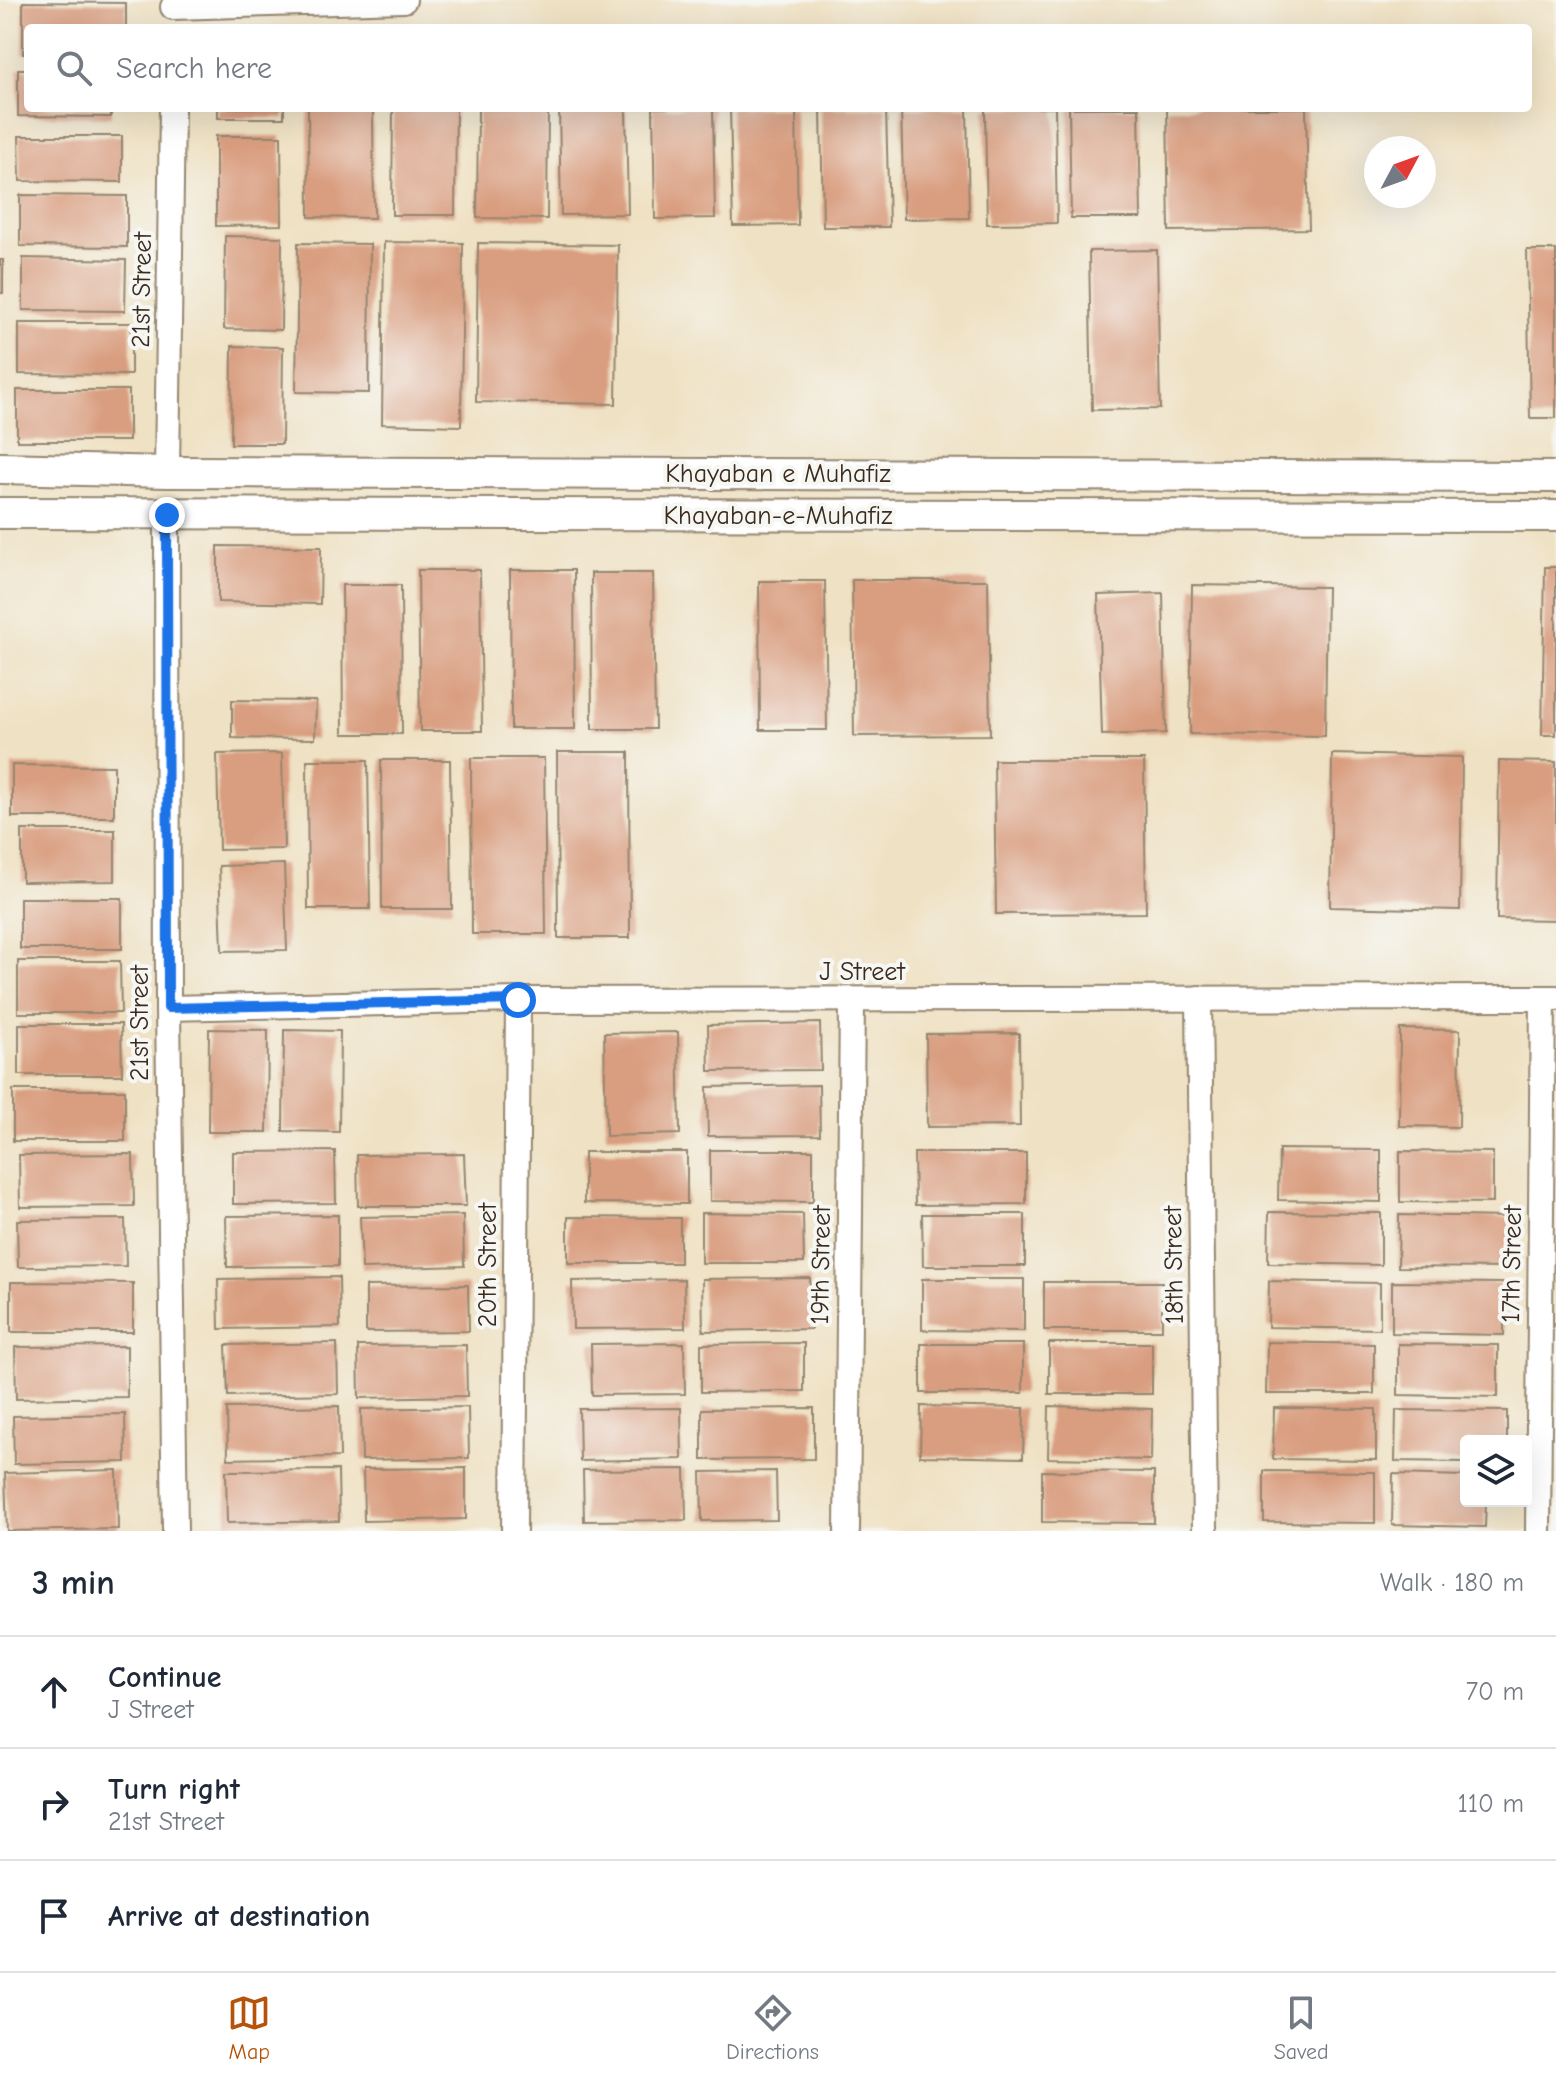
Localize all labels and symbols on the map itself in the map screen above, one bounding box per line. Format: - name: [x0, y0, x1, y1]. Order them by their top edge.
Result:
- north arrow: [1364, 136, 1436, 208]
- street label: 21st Street: [126, 230, 158, 348]
- street label: Khayaban e Muhafiz: [665, 459, 891, 489]
- route end: [149, 497, 185, 533]
- street label: Khayaban-e-Muhafiz: [663, 501, 893, 531]
- street label: J Street: [819, 957, 906, 987]
- street label: 21st Street: [125, 963, 155, 1081]
- route start: [500, 982, 536, 1018]
- street label: 20th Street: [473, 1201, 503, 1327]
- street label: 17th Street: [1496, 1203, 1528, 1323]
- street label: 19th Street: [805, 1204, 837, 1325]
- street label: 18th Street: [1158, 1204, 1190, 1325]

